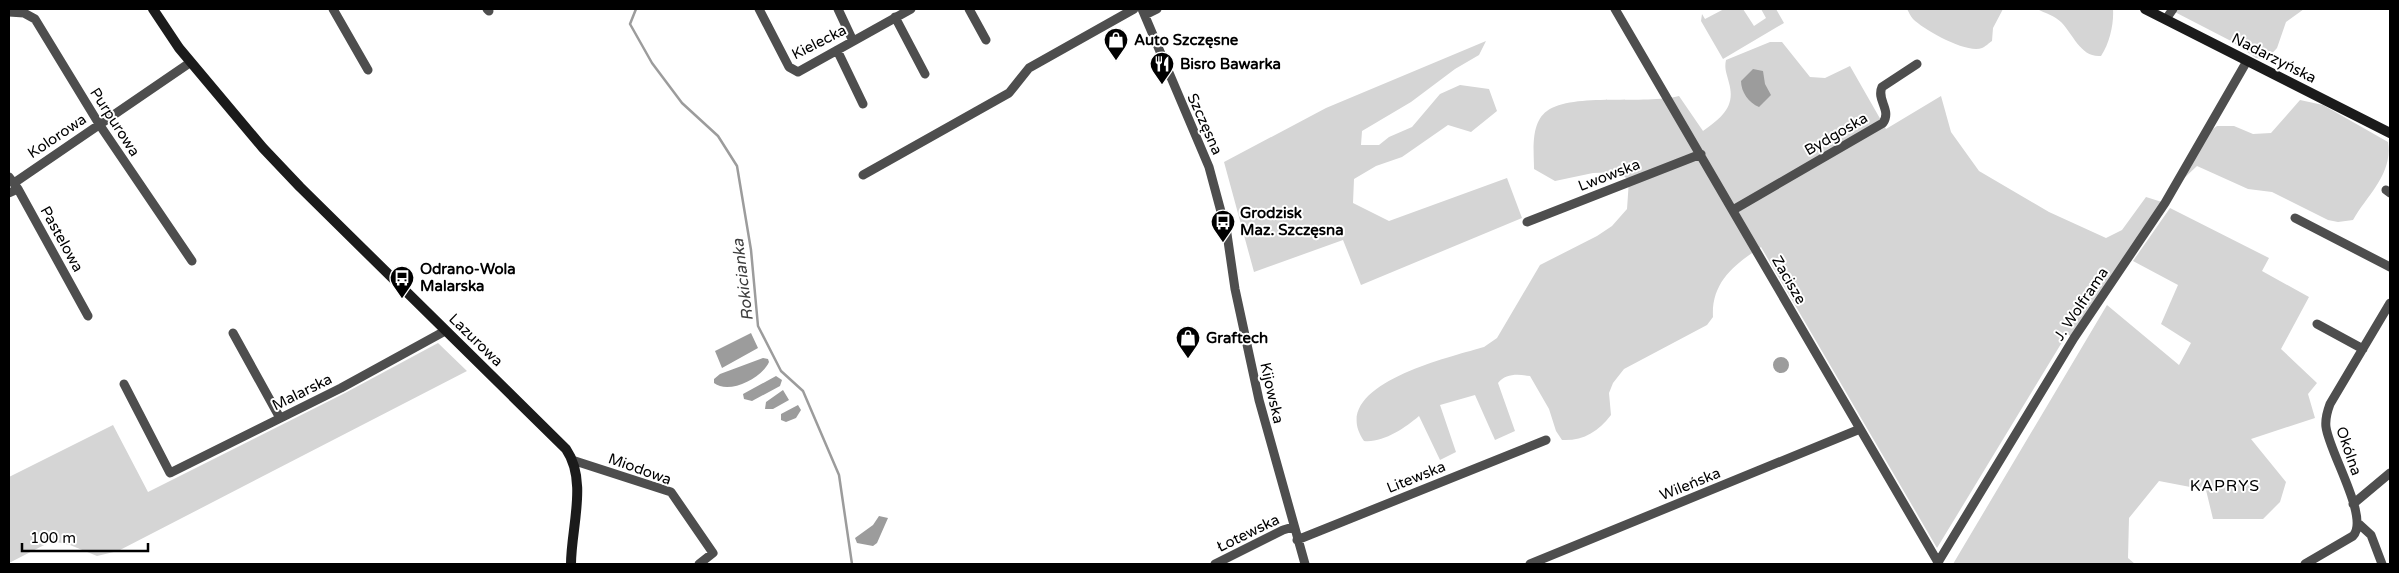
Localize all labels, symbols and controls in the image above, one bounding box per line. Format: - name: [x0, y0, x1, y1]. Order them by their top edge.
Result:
- street label: Kielecka: [789, 21, 849, 63]
- shop icon: Auto Szczęsne: [1103, 27, 1129, 61]
- street label: Nadarzyńska: [2229, 29, 2319, 87]
- place label: Auto Szczęsne: [1134, 31, 1239, 49]
- restaurant icon: Bisro Bawarka: [1149, 51, 1175, 85]
- place label: Bisro Bawarka: [1180, 55, 1281, 73]
- street label: Purpurowa: [86, 84, 144, 160]
- street label: Szczęsna: [1183, 90, 1227, 158]
- street label: Bydgoska: [1801, 109, 1871, 159]
- street label: Kolorowa: [24, 110, 90, 162]
- street label: Lwowska: [1575, 155, 1643, 195]
- street label: Pastelowa: [37, 203, 87, 275]
- place label: Grodzisk Maz. Szczęsna: [1240, 204, 1344, 239]
- bus stop icon: Grodzisk Maz. Szczęsna: [1210, 209, 1236, 243]
- water label: Rokicianka: [728, 237, 758, 322]
- street label: Zacisze: [1768, 253, 1810, 307]
- place label: Odrano-Wola Malarska: [420, 260, 516, 295]
- street label: J. Wolframa: [2050, 264, 2112, 344]
- bus stop icon: Odrano-Wola Malarska: [389, 265, 415, 299]
- street label: Lazurowa: [445, 310, 507, 370]
- shop icon: Graftech: [1175, 325, 1201, 359]
- place label: Graftech: [1206, 329, 1268, 347]
- street label: Kijowska: [1256, 361, 1288, 425]
- street label: Malarska: [269, 370, 335, 414]
- street label: Okólna: [2332, 424, 2366, 478]
- street label: Miodowa: [606, 449, 674, 489]
- street label: Litewska: [1384, 457, 1448, 497]
- street label: Wileńska: [1657, 464, 1723, 504]
- district label: KAPRYS: [2190, 476, 2260, 496]
- street label: Łotewska: [1214, 510, 1282, 556]
- scale bar: [22, 520, 149, 552]
- text: 100 m: [30, 529, 76, 547]

